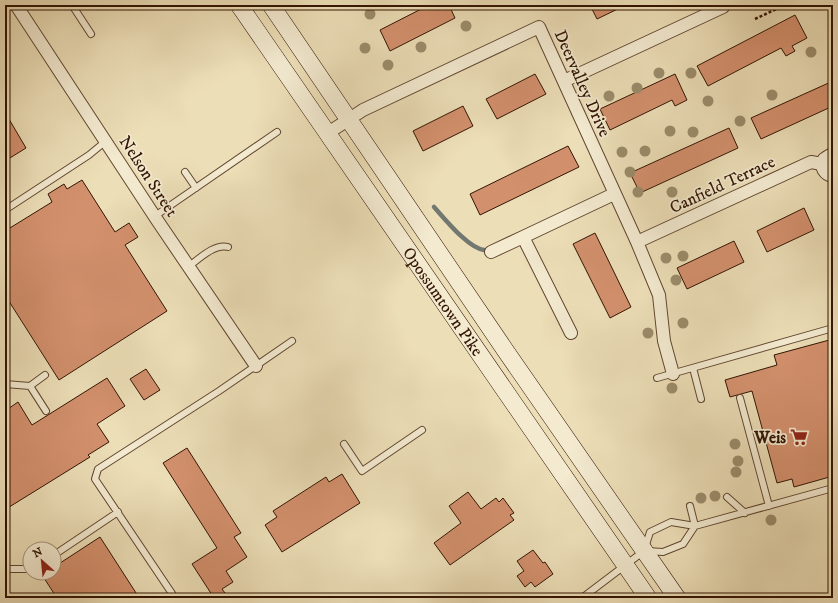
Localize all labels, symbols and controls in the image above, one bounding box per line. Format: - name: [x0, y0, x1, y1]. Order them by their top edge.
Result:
- street label: Deervalley Drive: [549, 27, 615, 140]
- street label: Nelson Street: [114, 132, 183, 222]
- street label: Canfield Terrace: [666, 151, 779, 219]
- street label: Opossumtown Pike: [397, 243, 488, 361]
- place label: Weis: [753, 427, 786, 449]
- supermarket icon: Weis: [789, 427, 809, 447]
- north arrow: [22, 541, 62, 581]
- text: N: [31, 545, 45, 561]

